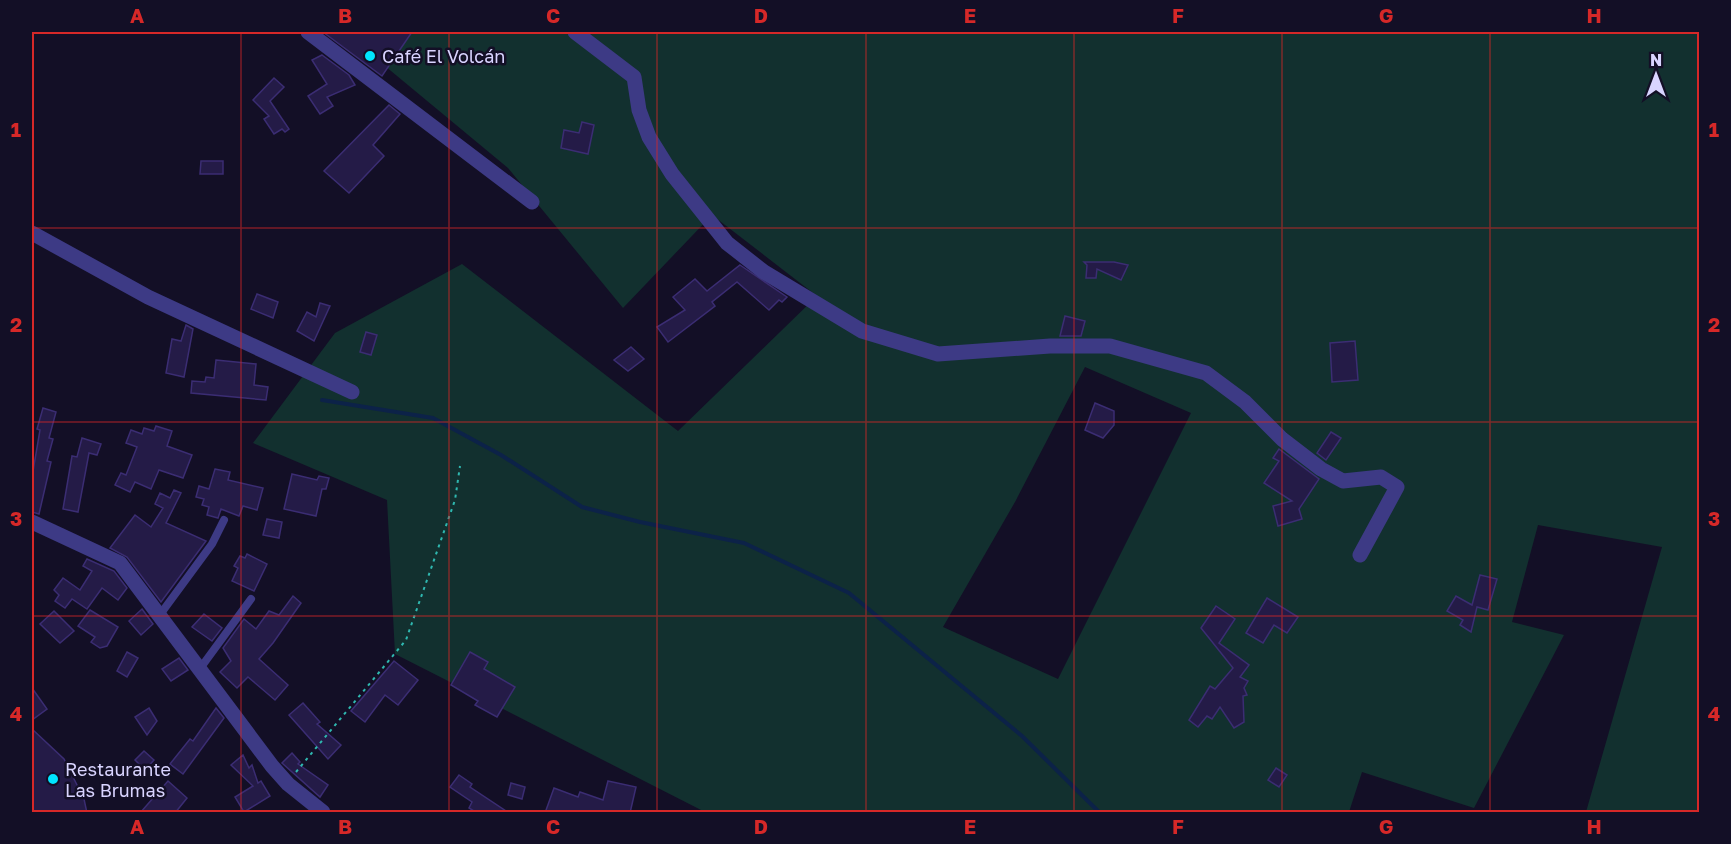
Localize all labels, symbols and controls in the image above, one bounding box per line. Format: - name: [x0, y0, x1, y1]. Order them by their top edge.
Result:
- text: A: [130, 3, 144, 27]
- text: B: [338, 3, 352, 27]
- text: C: [546, 3, 560, 27]
- text: D: [754, 3, 768, 27]
- text: E: [964, 3, 976, 27]
- text: F: [1172, 3, 1184, 27]
- text: G: [1379, 3, 1393, 27]
- text: H: [1586, 3, 1602, 27]
- place label: Café El Volcán: [382, 45, 505, 67]
- north arrow: [1626, 45, 1686, 105]
- marker: Café El Volcán: [363, 49, 377, 63]
- text: N: [1650, 50, 1662, 70]
- text: 1: [11, 117, 21, 141]
- text: 1: [1709, 117, 1719, 141]
- text: 2: [10, 312, 22, 336]
- text: 2: [1708, 312, 1720, 336]
- text: 3: [10, 506, 22, 530]
- text: 3: [1708, 506, 1720, 530]
- text: 4: [10, 701, 22, 725]
- text: 4: [1708, 701, 1720, 725]
- place label: Restaurante Las Brumas: [65, 758, 171, 801]
- marker: Restaurante Las Brumas: [46, 772, 60, 786]
- text: A: [130, 814, 144, 838]
- text: B: [338, 814, 352, 838]
- text: C: [546, 814, 560, 838]
- text: D: [754, 814, 768, 838]
- text: E: [964, 814, 976, 838]
- text: F: [1172, 814, 1184, 838]
- text: G: [1379, 814, 1393, 838]
- text: H: [1586, 814, 1602, 838]

